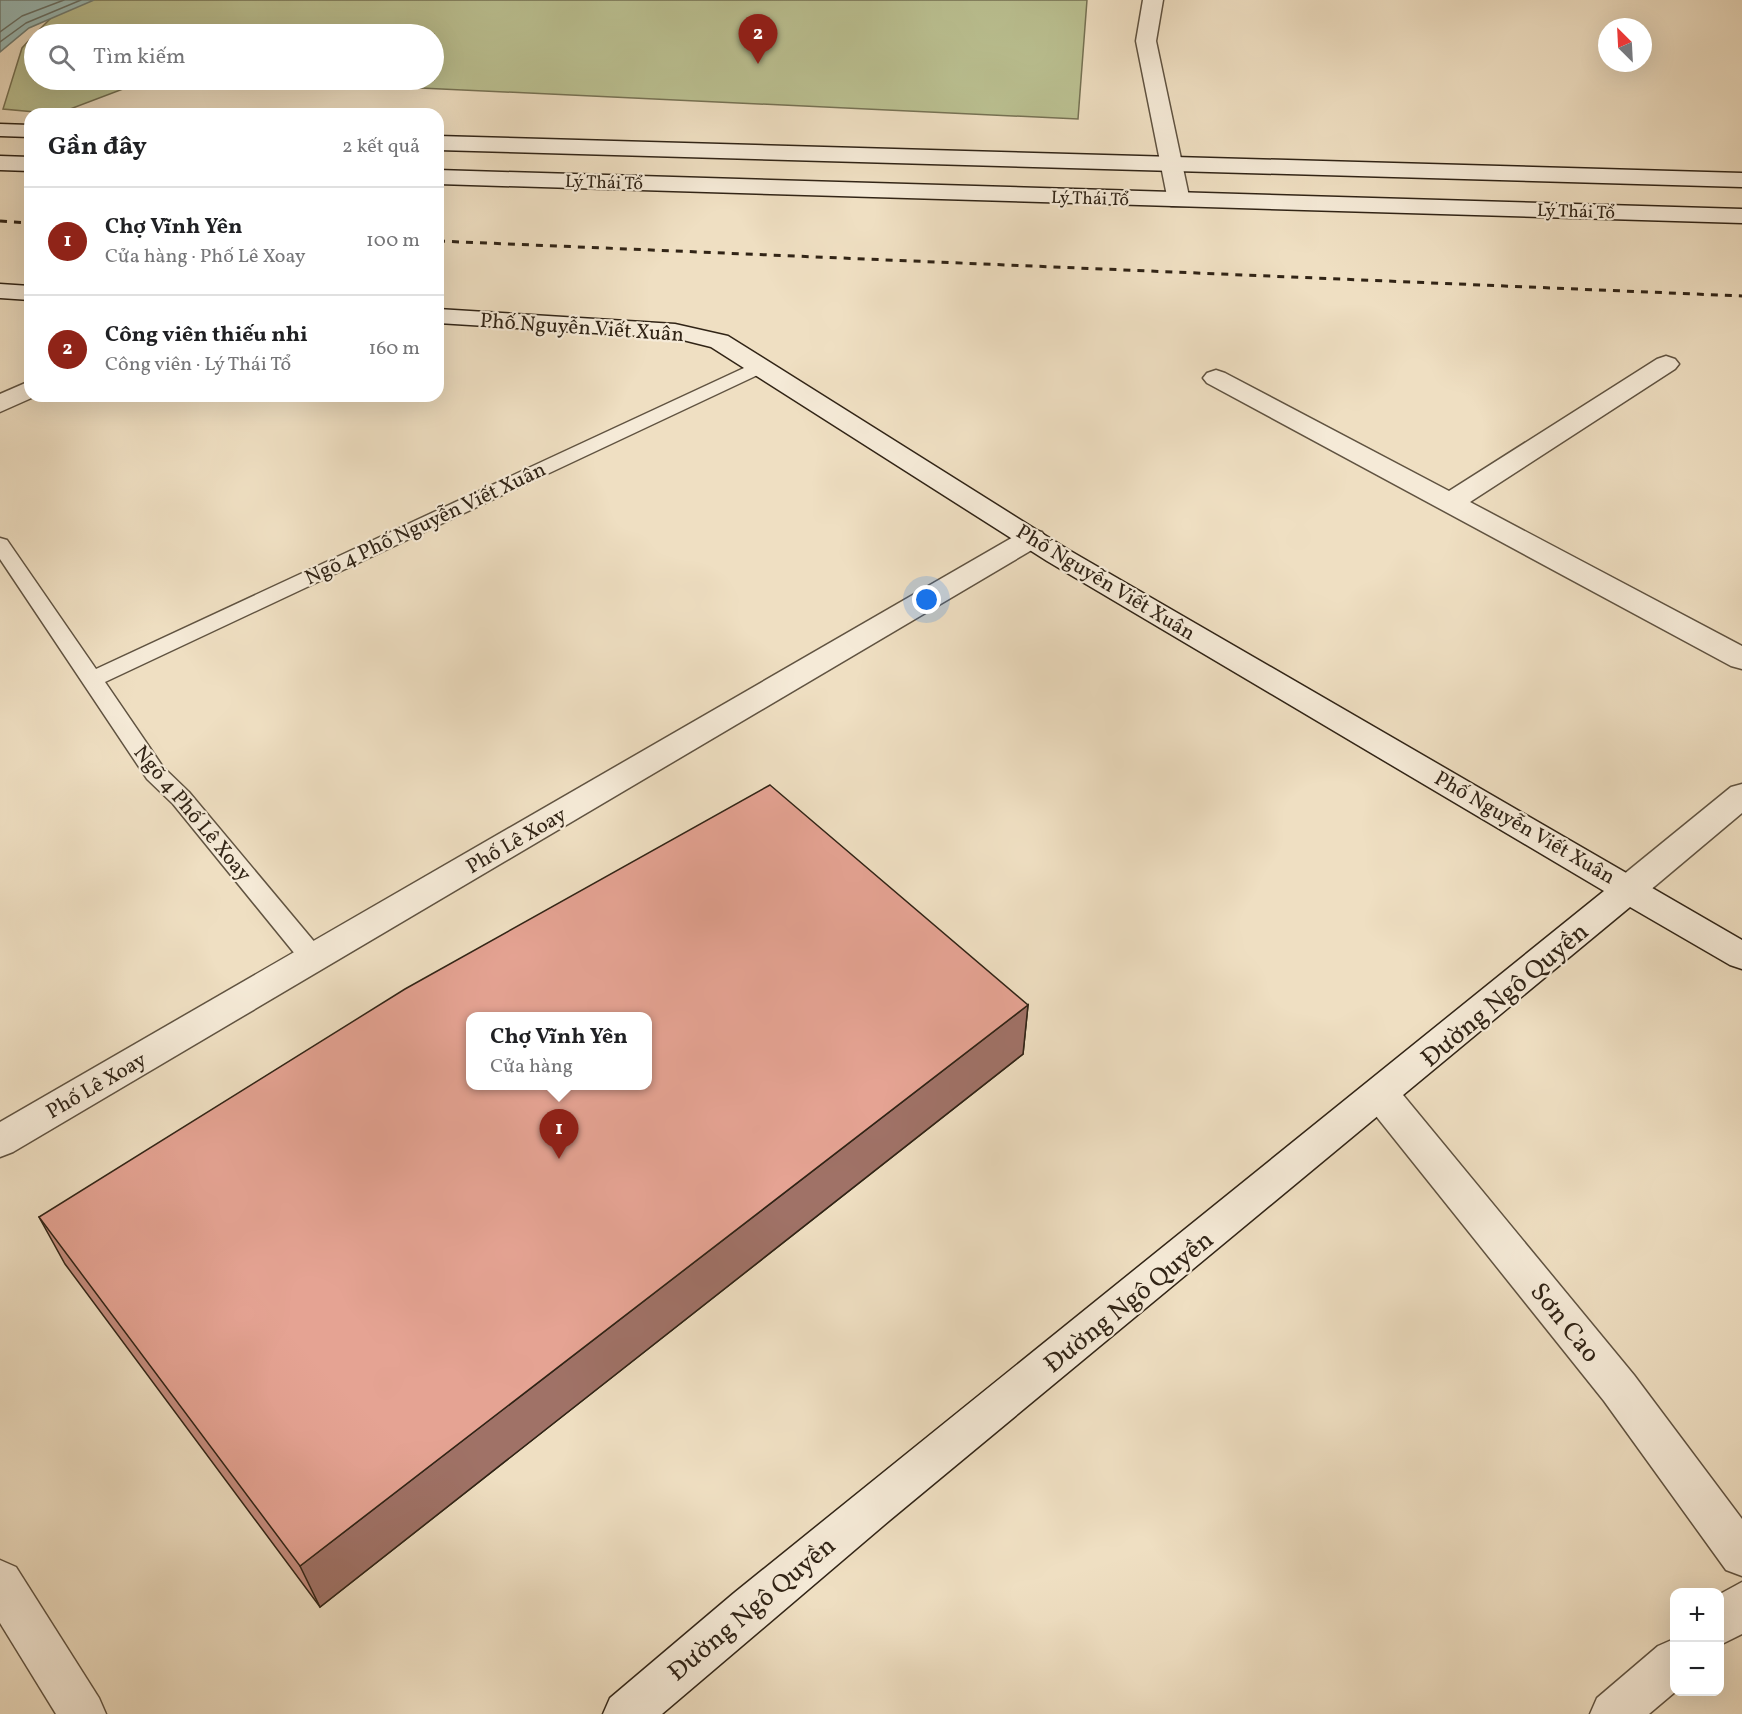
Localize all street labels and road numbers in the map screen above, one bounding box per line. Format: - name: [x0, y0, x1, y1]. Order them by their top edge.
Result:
- street label: Lý Thái Tổ: [564, 170, 643, 197]
- street label: Lý Thái Tổ: [1050, 186, 1129, 213]
- street label: Lý Thái Tổ: [1536, 199, 1615, 226]
- street label: Phố Nguyễn Viết Xuân: [479, 307, 685, 350]
- street label: Ngõ 4 Phố Nguyễn Viết Xuân: [300, 456, 551, 593]
- street label: Phố Nguyễn Viết Xuân: [1010, 518, 1200, 648]
- street label: Ngõ 4 Phố Lê Xoay: [126, 740, 258, 889]
- street label: Phố Nguyễn Viết Xuân: [1428, 765, 1620, 892]
- street label: Phố Lê Xoay: [461, 801, 573, 882]
- street label: Đường Ngô Quyền: [1414, 915, 1597, 1076]
- street label: Phố Lê Xoay: [41, 1046, 153, 1127]
- street label: Đường Ngô Quyền: [1037, 1223, 1222, 1382]
- street label: Sơn Cao: [1521, 1276, 1608, 1371]
- street label: Đường Ngô Quyền: [661, 1529, 844, 1690]

